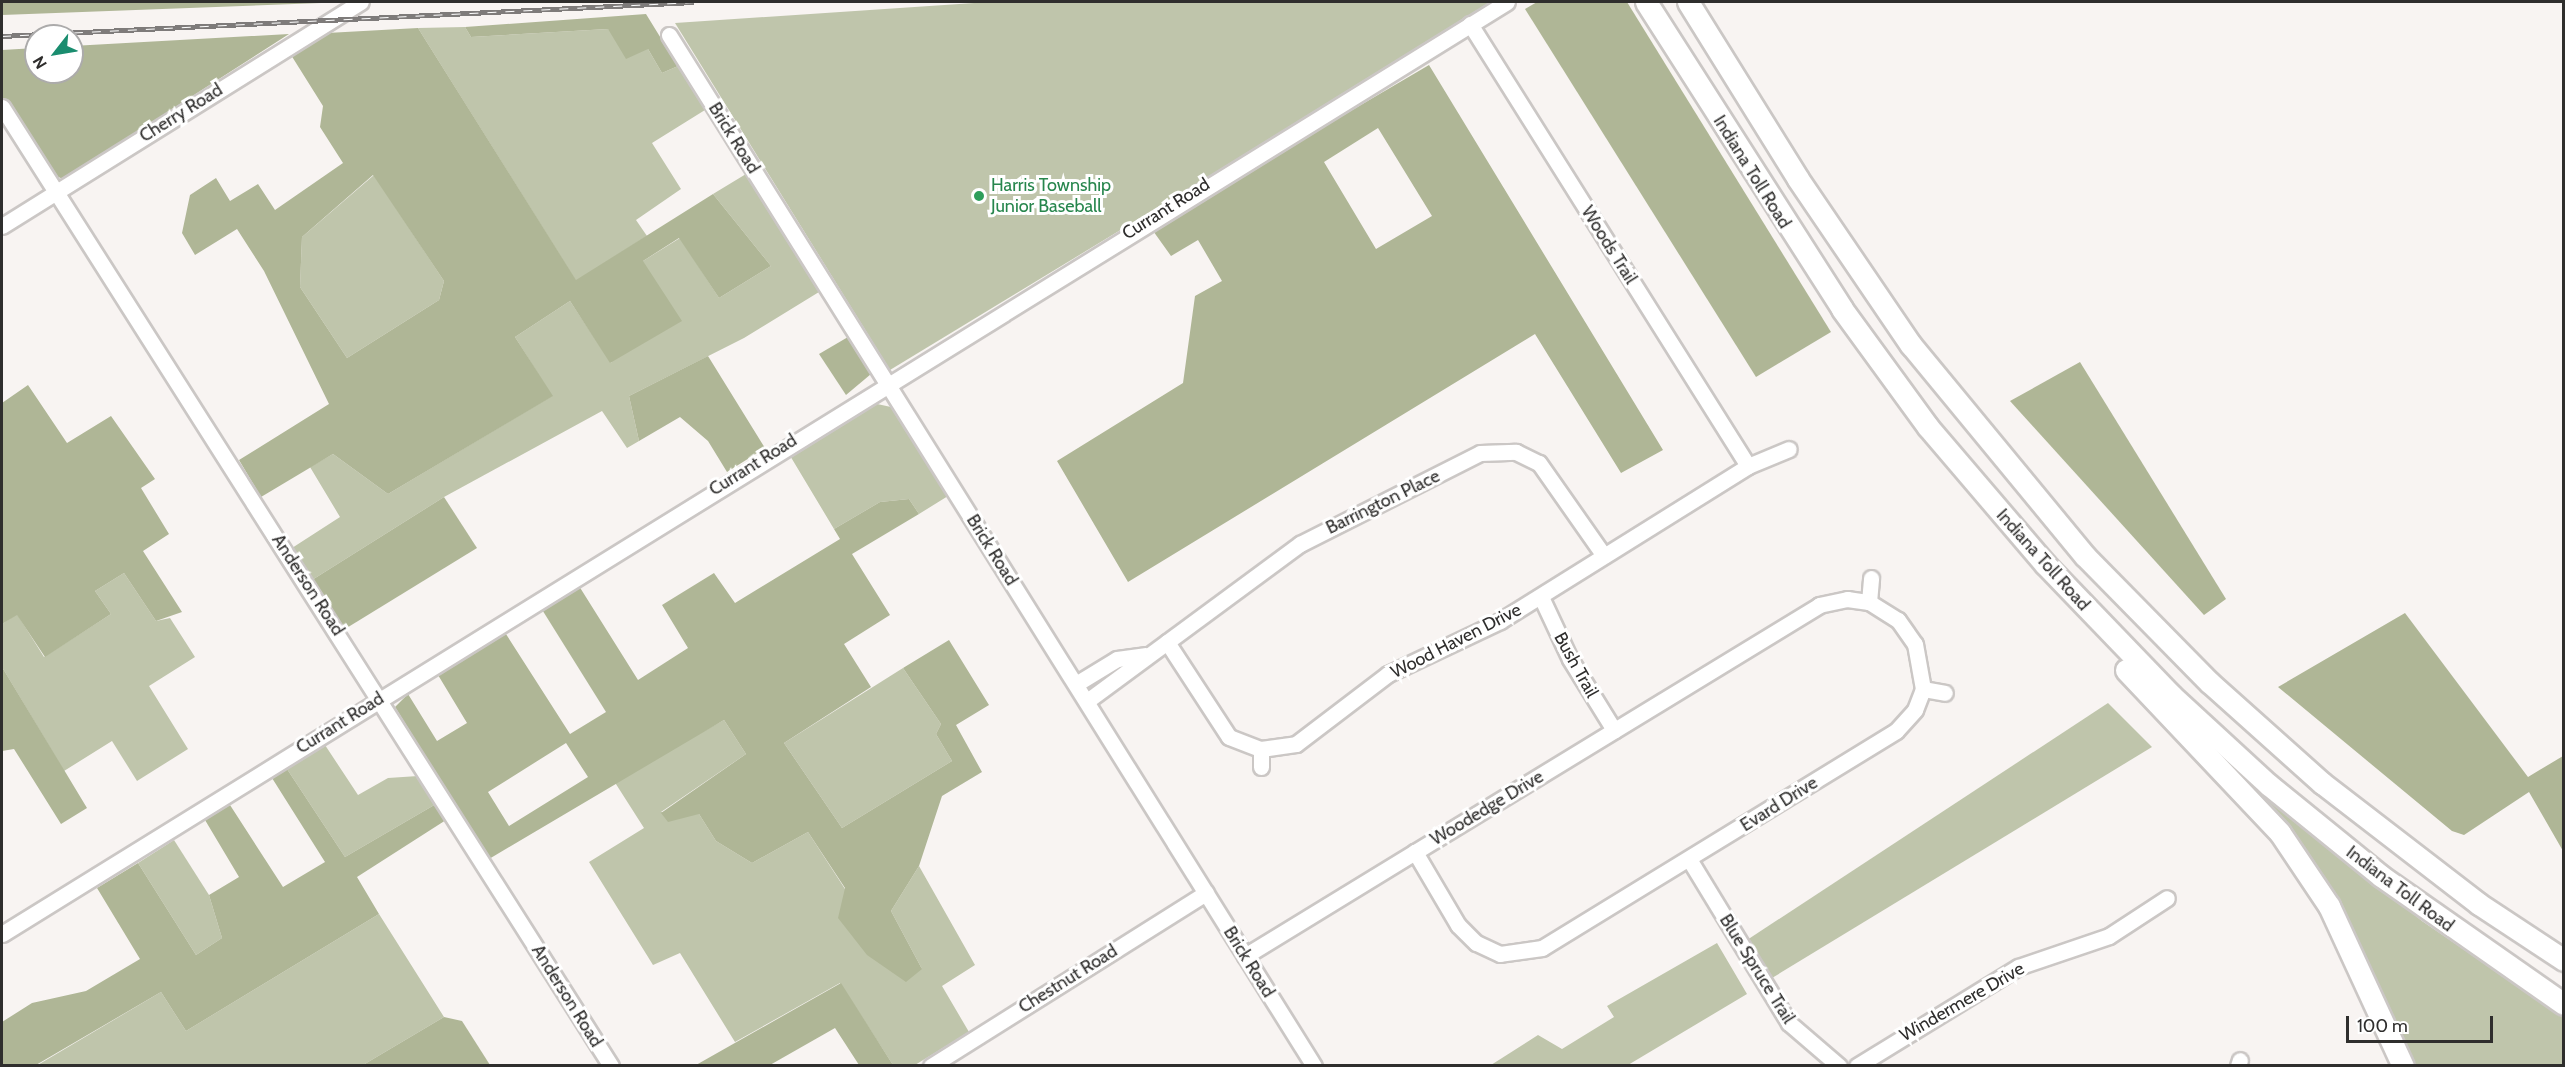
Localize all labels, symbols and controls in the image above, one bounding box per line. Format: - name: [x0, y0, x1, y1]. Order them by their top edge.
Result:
- north arrow: [24, 24, 84, 84]
- text: N: [29, 53, 51, 72]
- street label: Cherry Road: [136, 79, 226, 147]
- street label: Brick Road: [704, 99, 764, 177]
- street label: Indiana Toll Road: [1709, 111, 1795, 233]
- street label: Currant Road: [1118, 174, 1214, 244]
- place label: Harris Township Junior Baseball: [991, 175, 1111, 218]
- marker: Harris Township Junior Baseball: [972, 189, 986, 203]
- street label: Woods Trail: [1577, 202, 1641, 288]
- street label: Currant Road: [705, 430, 801, 500]
- street label: Barrington Place: [1323, 465, 1443, 539]
- street label: Indiana Toll Road: [1992, 505, 2094, 615]
- street label: Brick Road: [962, 511, 1022, 589]
- street label: Anderson Road: [267, 530, 349, 640]
- street label: Wood Haven Drive: [1387, 599, 1525, 683]
- street label: Bush Trail: [1549, 628, 1603, 702]
- street label: Currant Road: [292, 688, 388, 758]
- street label: Woodedge Drive: [1427, 766, 1547, 850]
- street label: Evard Drive: [1736, 772, 1822, 836]
- street label: Indiana Toll Road: [2342, 841, 2458, 937]
- street label: Blue Spruce Trail: [1715, 910, 1799, 1028]
- street label: Brick Road: [1219, 923, 1279, 1001]
- street label: Chestnut Road: [1015, 940, 1121, 1018]
- street label: Anderson Road: [527, 941, 607, 1051]
- street label: Windermere Drive: [1896, 958, 2028, 1046]
- scale bar: [2349, 1004, 2496, 1042]
- text: 100 m: [2357, 1015, 2408, 1037]

